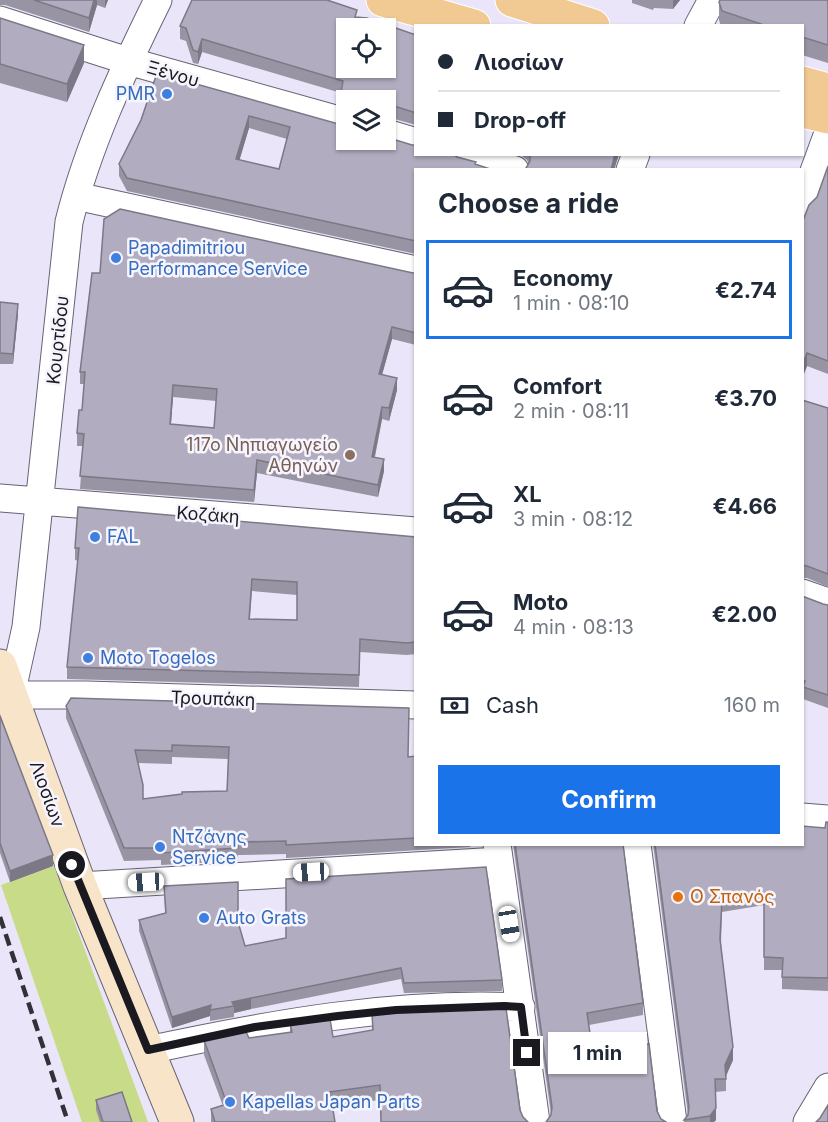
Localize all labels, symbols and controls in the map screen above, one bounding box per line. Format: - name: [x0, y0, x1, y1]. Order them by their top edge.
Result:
- map controls: [336, 18, 396, 150]
- button: locate: [336, 18, 396, 78]
- text: Λιοσίων: [474, 49, 564, 75]
- street label: Ξένου: [145, 56, 202, 91]
- place label: PMR: [116, 83, 155, 104]
- marker: PMR: [160, 87, 174, 101]
- button: layers: [336, 90, 396, 150]
- text: Drop-off: [474, 107, 566, 133]
- text: Choose a ride: [438, 187, 619, 220]
- place label: Papadimitriou Performance Service: [128, 237, 308, 279]
- marker: Papadimitriou Performance Service: [109, 251, 123, 265]
- icon: car: [441, 263, 495, 317]
- text: Economy: [513, 265, 613, 291]
- text: €2.74: [715, 277, 777, 303]
- text: 1 min · 08:10: [513, 291, 629, 315]
- street label: Κουρτίδου: [42, 295, 73, 385]
- icon: car: [441, 371, 495, 425]
- text: Comfort: [513, 373, 602, 399]
- text: €3.70: [714, 385, 777, 411]
- text: 2 min · 08:11: [513, 399, 629, 423]
- place label: 117ο Νηπιαγωγείο Αθηνών: [186, 434, 338, 476]
- marker: 117ο Νηπιαγωγείο Αθηνών: [343, 448, 357, 462]
- icon: car: [441, 479, 495, 533]
- text: XL: [513, 481, 542, 507]
- text: €4.66: [713, 493, 777, 519]
- street label: Κοζάκη: [176, 502, 240, 527]
- text: 3 min · 08:12: [513, 507, 633, 531]
- place label: FAL: [107, 526, 139, 547]
- marker: FAL: [88, 530, 102, 544]
- icon: car: [441, 587, 495, 641]
- text: Moto: [513, 589, 568, 615]
- text: €2.00: [712, 601, 777, 627]
- text: 4 min · 08:13: [513, 615, 634, 639]
- place label: Moto Togelos: [100, 647, 216, 668]
- marker: Moto Togelos: [81, 651, 95, 665]
- street label: Τρουπάκη: [170, 687, 256, 710]
- icon: cash: [438, 689, 471, 722]
- text: Cash: [486, 692, 539, 718]
- text: 160 m: [724, 693, 780, 717]
- street label: Λιοσίων: [26, 758, 69, 830]
- button: Confirm: [438, 765, 780, 834]
- place label: Ντζάνης Service: [172, 826, 247, 868]
- marker: Ντζάνης Service: [153, 840, 167, 854]
- route start: [58, 851, 85, 878]
- car: [293, 862, 329, 882]
- car: [128, 872, 164, 892]
- place label: Ο Σπανός: [690, 886, 775, 907]
- marker: Ο Σπανός: [671, 890, 685, 904]
- car: [497, 905, 521, 943]
- place label: Auto Grats: [216, 907, 306, 928]
- marker: Auto Grats: [197, 911, 211, 925]
- callout: 1 min: [548, 1032, 647, 1074]
- route end: [513, 1039, 540, 1066]
- text: 1 min: [573, 1041, 622, 1065]
- place label: Kapellas Japan Parts: [242, 1091, 420, 1112]
- marker: Kapellas Japan Parts: [223, 1095, 237, 1109]

